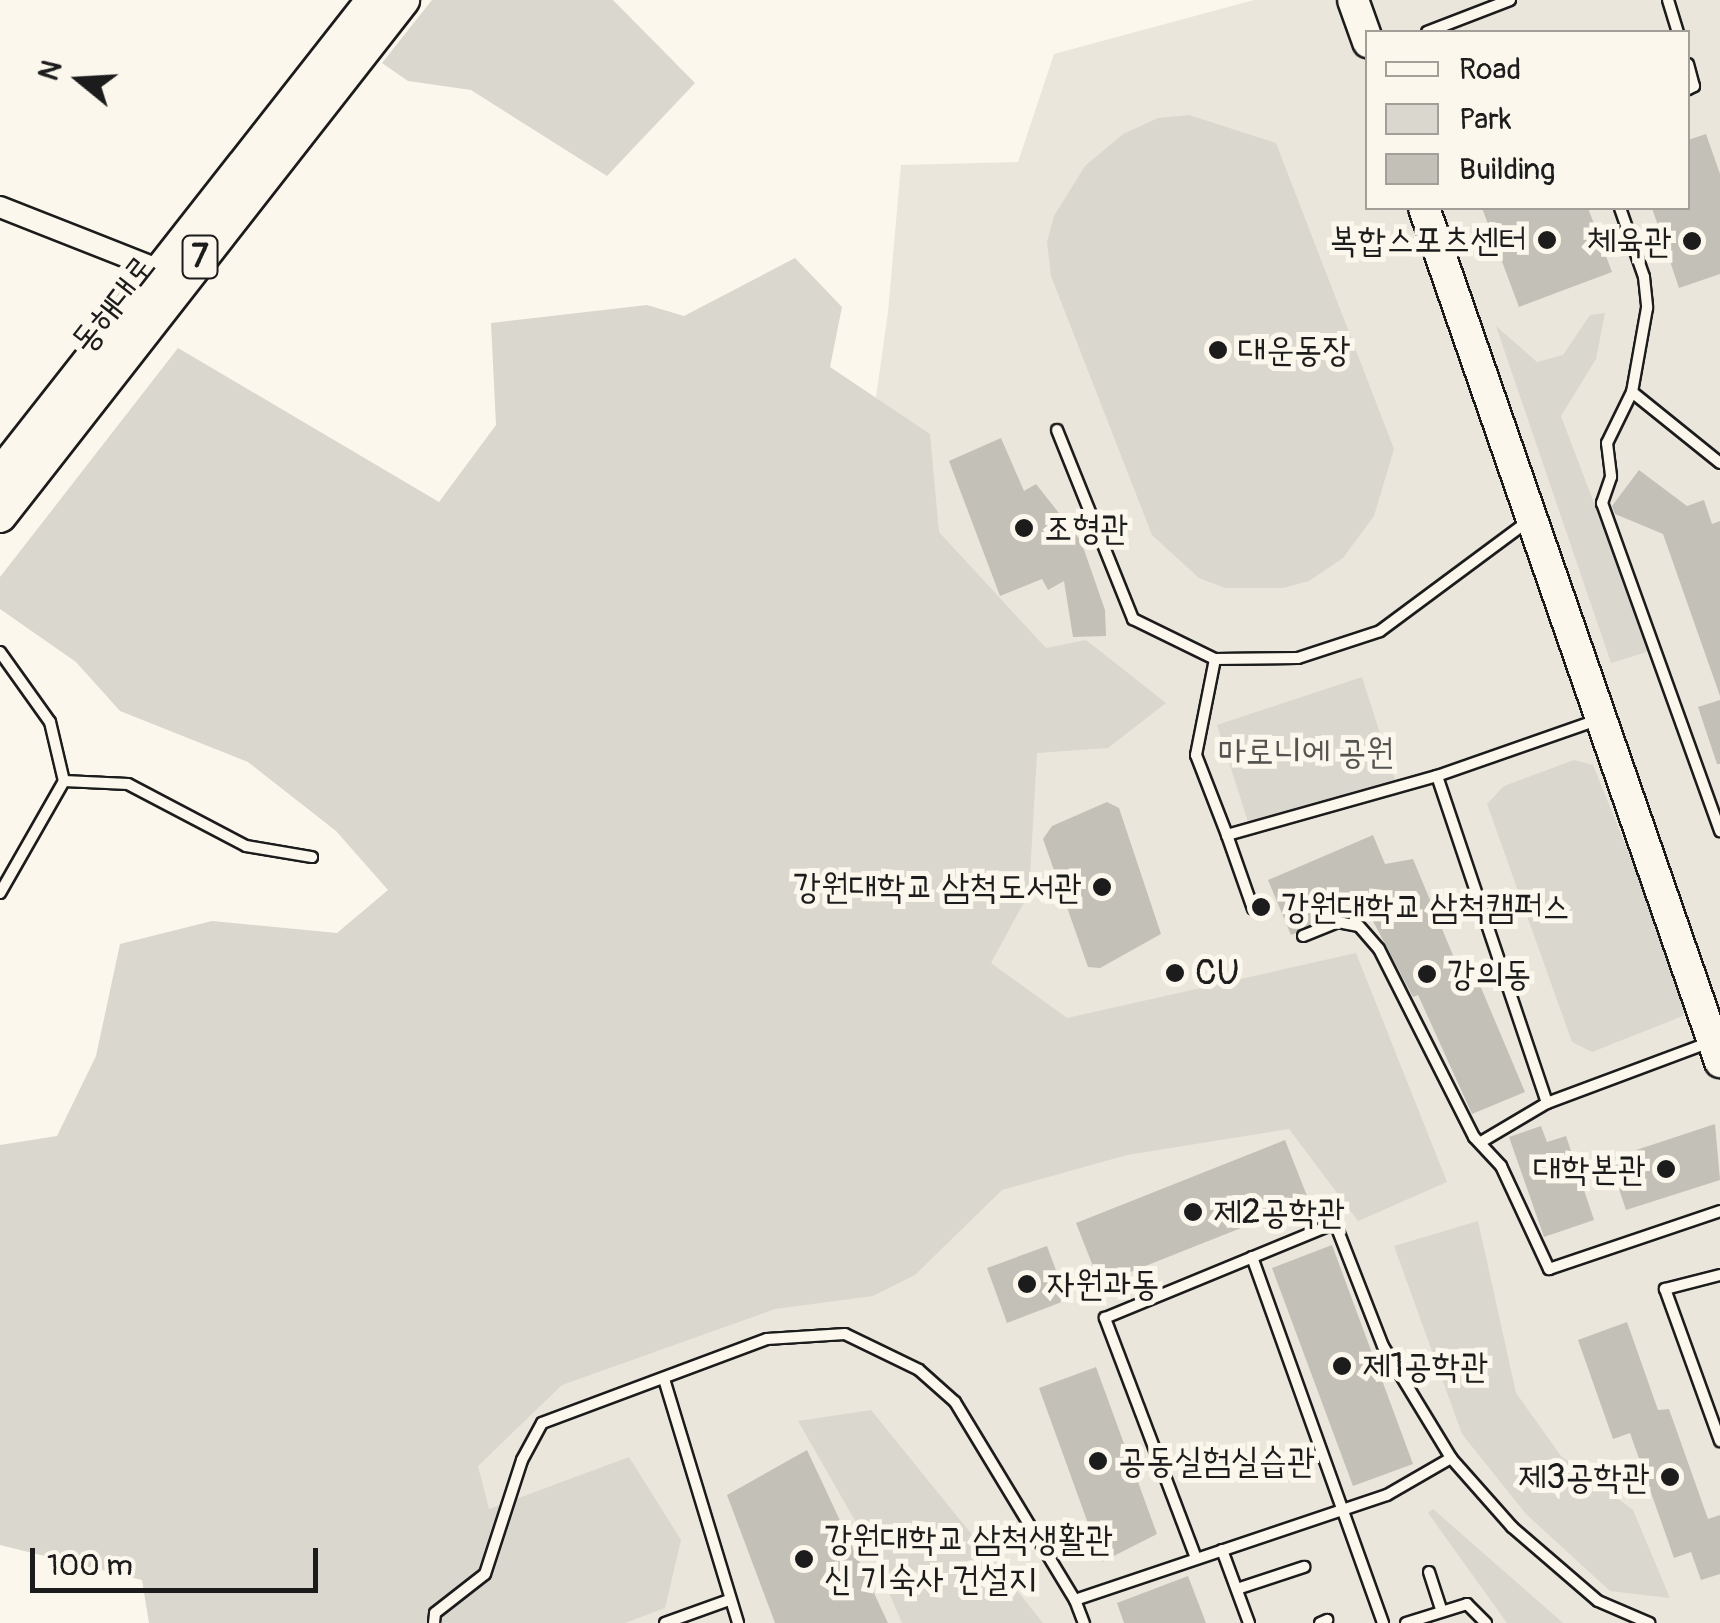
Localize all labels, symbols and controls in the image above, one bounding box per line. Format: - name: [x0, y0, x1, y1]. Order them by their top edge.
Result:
- north arrow: [30, 30, 130, 130]
- legend: [1365, 30, 1690, 210]
- text: Road: [1459, 51, 1521, 88]
- text: N: [31, 56, 71, 85]
- text: Park: [1459, 101, 1512, 138]
- text: Building: [1459, 151, 1555, 188]
- place label: 복합스포츠센터: [1330, 219, 1527, 261]
- place label: 체육관: [1588, 220, 1672, 262]
- marker: 복합스포츠센터: [1536, 229, 1558, 251]
- road number: 7: [180, 230, 220, 284]
- marker: 체육관: [1681, 230, 1703, 252]
- street label: 동해대로: [62, 247, 164, 361]
- place label: 대운동장: [1238, 329, 1351, 371]
- marker: 대운동장: [1207, 339, 1229, 361]
- place label: 조형관: [1044, 507, 1128, 549]
- marker: 조형관: [1013, 517, 1035, 539]
- park label: 마로니에 공원: [1218, 731, 1394, 773]
- place label: 강원대학교 삼척도서관: [793, 866, 1082, 908]
- marker: 강원대학교 삼척도서관: [1091, 876, 1113, 898]
- place label: 강원대학교 삼척캠퍼스: [1281, 886, 1570, 928]
- marker: 강원대학교 삼척캠퍼스: [1250, 896, 1272, 918]
- place label: CU: [1195, 952, 1240, 994]
- place label: 강의동: [1447, 953, 1531, 995]
- marker: CU: [1164, 962, 1186, 984]
- marker: 강의동: [1416, 963, 1438, 985]
- place label: 대학본관: [1533, 1148, 1646, 1190]
- marker: 대학본관: [1655, 1158, 1677, 1180]
- place label: 제2공학관: [1213, 1191, 1345, 1233]
- marker: 제2공학관: [1182, 1201, 1204, 1223]
- place label: 자원과동: [1047, 1263, 1160, 1305]
- marker: 자원과동: [1016, 1273, 1038, 1295]
- place label: 제1공학관: [1362, 1345, 1488, 1387]
- marker: 제1공학관: [1331, 1355, 1353, 1377]
- place label: 공동실험실습관: [1118, 1440, 1315, 1482]
- marker: 공동실험실습관: [1087, 1450, 1109, 1472]
- place label: 제3공학관: [1518, 1456, 1650, 1498]
- marker: 제3공학관: [1659, 1466, 1681, 1488]
- place label: 강원대학교 삼척생활관 신 기숙사 건설지: [824, 1518, 1113, 1600]
- scale bar: [35, 1528, 322, 1590]
- text: 100 m: [47, 1547, 133, 1584]
- marker: 강원대학교 삼척생활관 신 기숙사 건설지: [793, 1548, 815, 1570]

